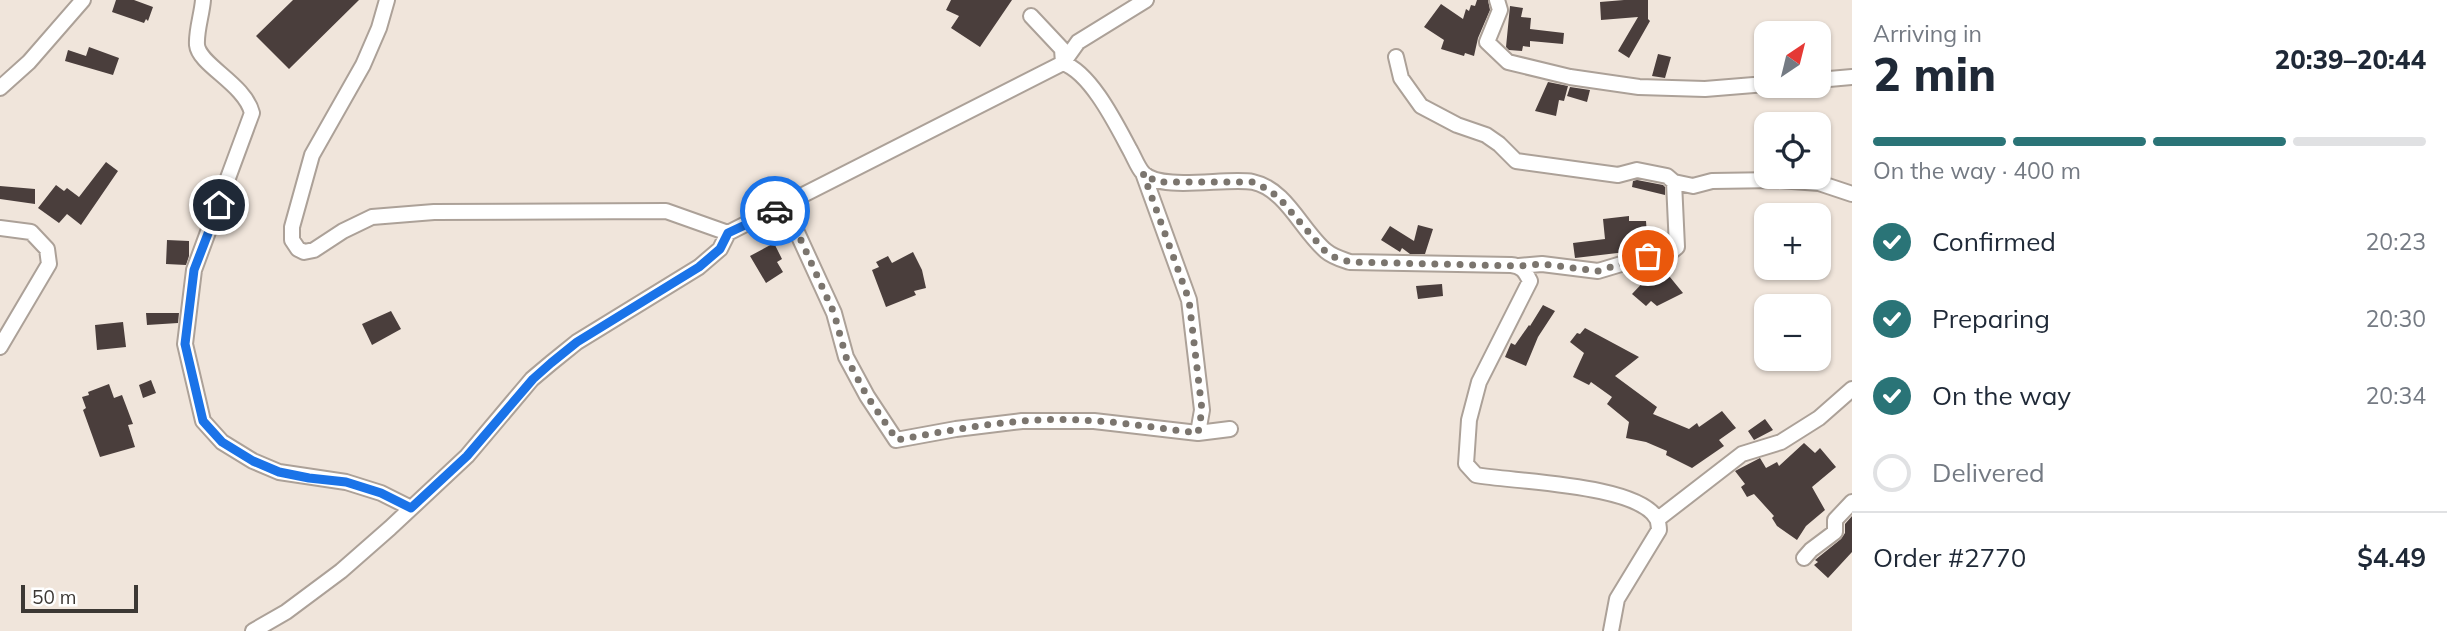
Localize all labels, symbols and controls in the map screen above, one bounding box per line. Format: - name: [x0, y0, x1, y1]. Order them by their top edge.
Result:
- text: Arriving in: [1873, 19, 1982, 48]
- north arrow: [1754, 21, 1830, 98]
- map controls: [1754, 21, 1831, 371]
- text: 20:39–20:44: [2275, 43, 2426, 76]
- text: 2 min: [1873, 45, 1996, 103]
- button: locate: [1754, 112, 1831, 189]
- text: On the way · 400 m: [1873, 156, 2081, 185]
- pin: [189, 175, 249, 235]
- courier: [740, 176, 810, 246]
- icon: home: [200, 186, 238, 224]
- icon: car: [756, 192, 794, 230]
- button: +: [1754, 203, 1831, 280]
- icon: check: [1873, 223, 1911, 261]
- text: Confirmed: [1932, 225, 2056, 258]
- pin: [1618, 226, 1678, 286]
- text: 20:23: [2366, 227, 2426, 256]
- icon: bag: [1629, 237, 1667, 275]
- button: −: [1754, 294, 1831, 371]
- icon: check: [1873, 300, 1911, 338]
- text: Preparing: [1932, 302, 2050, 335]
- text: 20:30: [2366, 304, 2426, 333]
- icon: check: [1873, 377, 1911, 415]
- text: On the way: [1932, 379, 2071, 412]
- text: 20:34: [2366, 381, 2426, 410]
- text: Delivered: [1932, 456, 2045, 489]
- text: Order #2770: [1873, 541, 2026, 574]
- text: $4.49: [2357, 541, 2426, 574]
- scale bar: [21, 582, 138, 614]
- text: 50 m: [32, 585, 76, 609]

